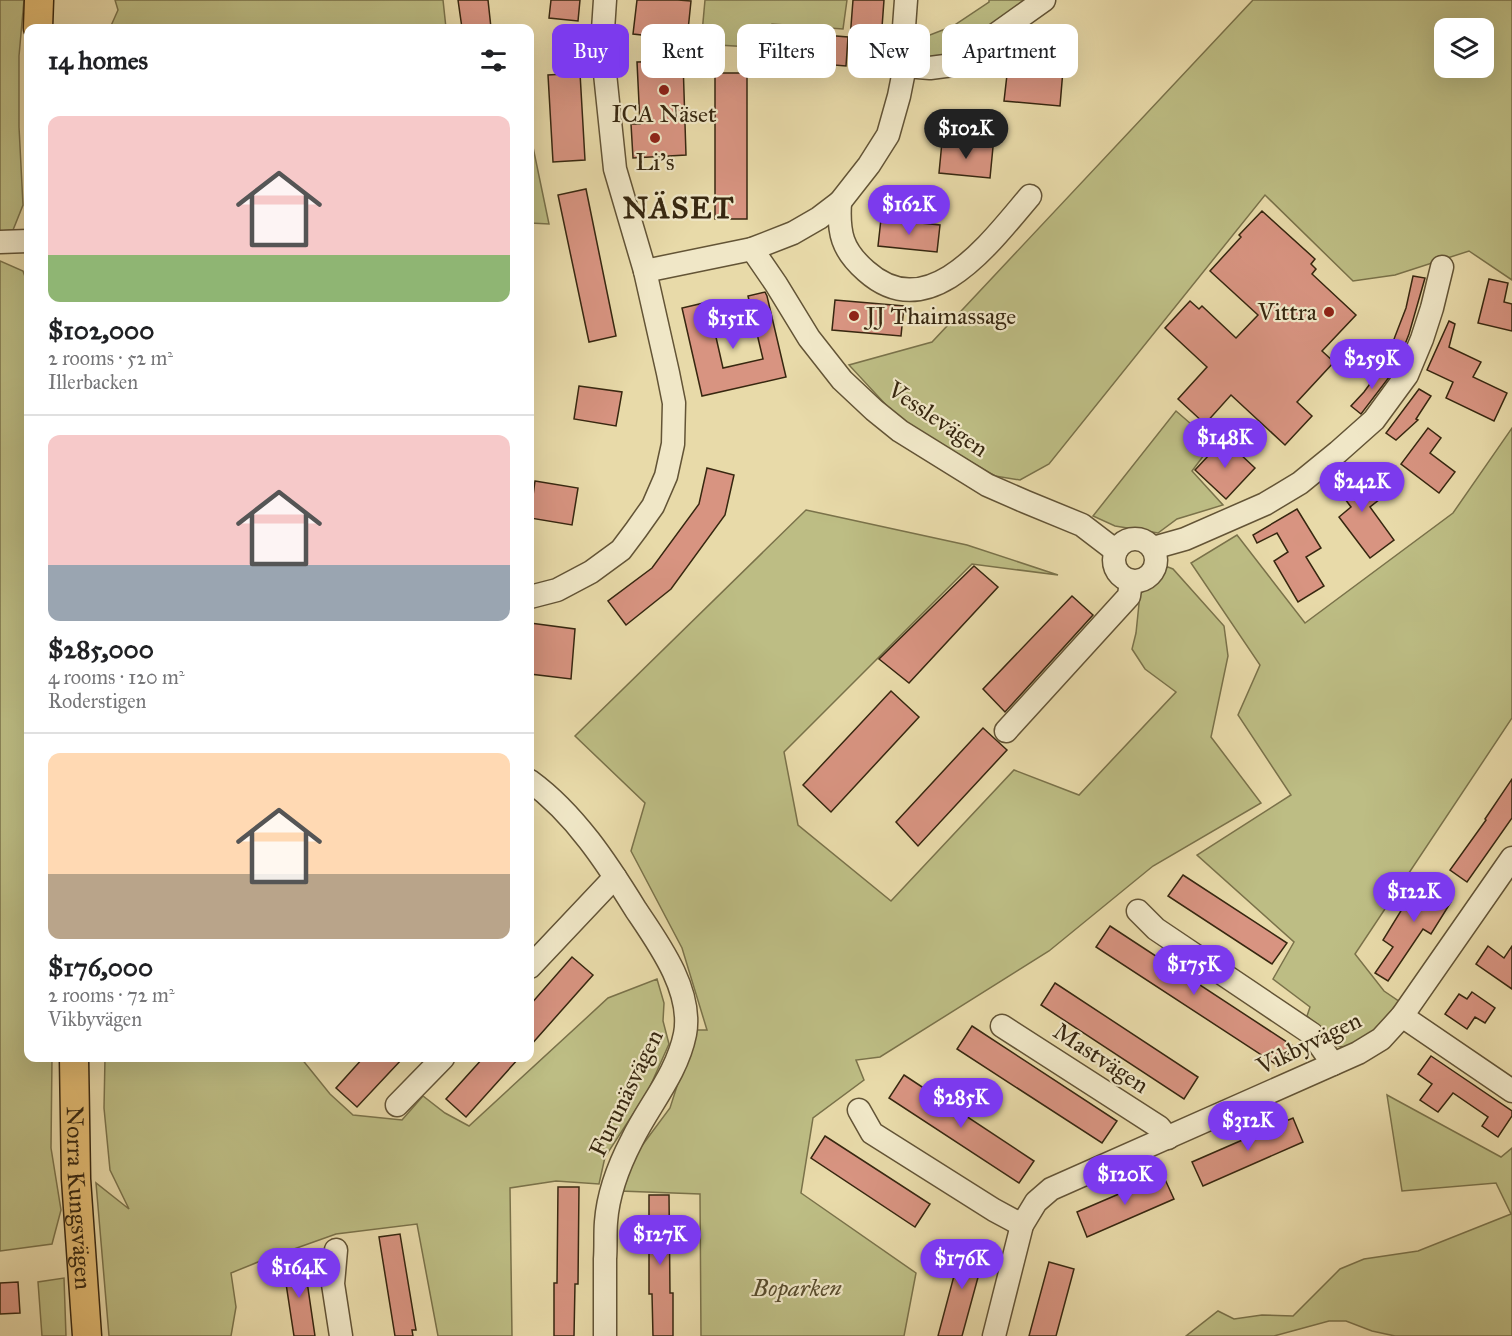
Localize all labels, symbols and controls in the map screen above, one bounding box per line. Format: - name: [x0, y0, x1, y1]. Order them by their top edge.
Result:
- map controls: [1434, 18, 1494, 78]
- button: layers: [1434, 18, 1494, 78]
- chip: Buy: [552, 24, 629, 78]
- chip: Rent: [641, 24, 725, 78]
- chip: Filters: [737, 24, 836, 78]
- chip: New: [848, 24, 930, 78]
- chip: Apartment: [942, 24, 1078, 78]
- text: 14 homes: [48, 44, 148, 76]
- icon: filters: [477, 44, 510, 77]
- marker: ICA Näset: [657, 83, 671, 97]
- place label: ICA Näset: [611, 99, 717, 129]
- pin: $102K: [924, 109, 1008, 160]
- text: $102K: [938, 116, 994, 140]
- marker: Li’s: [648, 131, 662, 145]
- place label: Li’s: [636, 147, 674, 177]
- icon: home: [225, 155, 333, 263]
- pin: $162K: [867, 185, 951, 236]
- district label: NÄSET: [623, 190, 735, 226]
- text: $162K: [882, 192, 936, 216]
- place label: Vittra: [1257, 297, 1318, 327]
- pin: $151K: [691, 299, 775, 350]
- place label: JJ Thaimassage: [863, 301, 1016, 331]
- marker: Vittra: [1322, 305, 1336, 319]
- text: $151K: [707, 306, 759, 330]
- marker: JJ Thaimassage: [847, 309, 861, 323]
- text: $102,000: [48, 314, 154, 346]
- pin: $259K: [1330, 339, 1414, 390]
- text: 2 rooms · 52 m²: [48, 346, 173, 370]
- text: $259K: [1344, 346, 1400, 370]
- text: Illerbacken: [48, 370, 138, 394]
- street label: Vesslevägen: [881, 374, 994, 463]
- pin: $148K: [1183, 418, 1267, 469]
- text: $148K: [1197, 425, 1253, 449]
- pin: $242K: [1320, 462, 1404, 513]
- text: $242K: [1333, 469, 1391, 493]
- icon: home: [225, 474, 333, 582]
- text: $285,000: [48, 633, 154, 665]
- text: 4 rooms · 120 m²: [48, 665, 185, 689]
- text: Roderstigen: [48, 689, 146, 713]
- icon: home: [225, 792, 333, 900]
- pin: $122K: [1372, 872, 1456, 923]
- text: $122K: [1387, 879, 1441, 903]
- pin: $175K: [1152, 945, 1236, 996]
- text: $176,000: [48, 951, 153, 983]
- text: $175K: [1167, 952, 1221, 976]
- text: 2 rooms · 72 m²: [48, 983, 175, 1007]
- street label: Vikbyvägen: [1251, 1005, 1366, 1082]
- text: Vikbyvägen: [48, 1007, 142, 1031]
- street label: Mastvägen: [1048, 1016, 1154, 1100]
- street label: Furunäsvägen: [582, 1024, 670, 1162]
- pin: $285K: [919, 1078, 1003, 1129]
- text: $285K: [933, 1085, 989, 1109]
- pin: $312K: [1206, 1101, 1290, 1152]
- street label: Norra Kungsvägen: [60, 1106, 99, 1291]
- text: $312K: [1222, 1108, 1274, 1132]
- pin: $120K: [1083, 1155, 1167, 1206]
- text: $120K: [1097, 1162, 1153, 1186]
- pin: $127K: [618, 1215, 702, 1266]
- text: $127K: [633, 1222, 687, 1246]
- pin: $176K: [920, 1239, 1004, 1290]
- text: $176K: [935, 1246, 989, 1270]
- pin: $164K: [257, 1248, 341, 1299]
- text: $164K: [271, 1255, 327, 1279]
- park label: Boparken: [751, 1273, 842, 1303]

